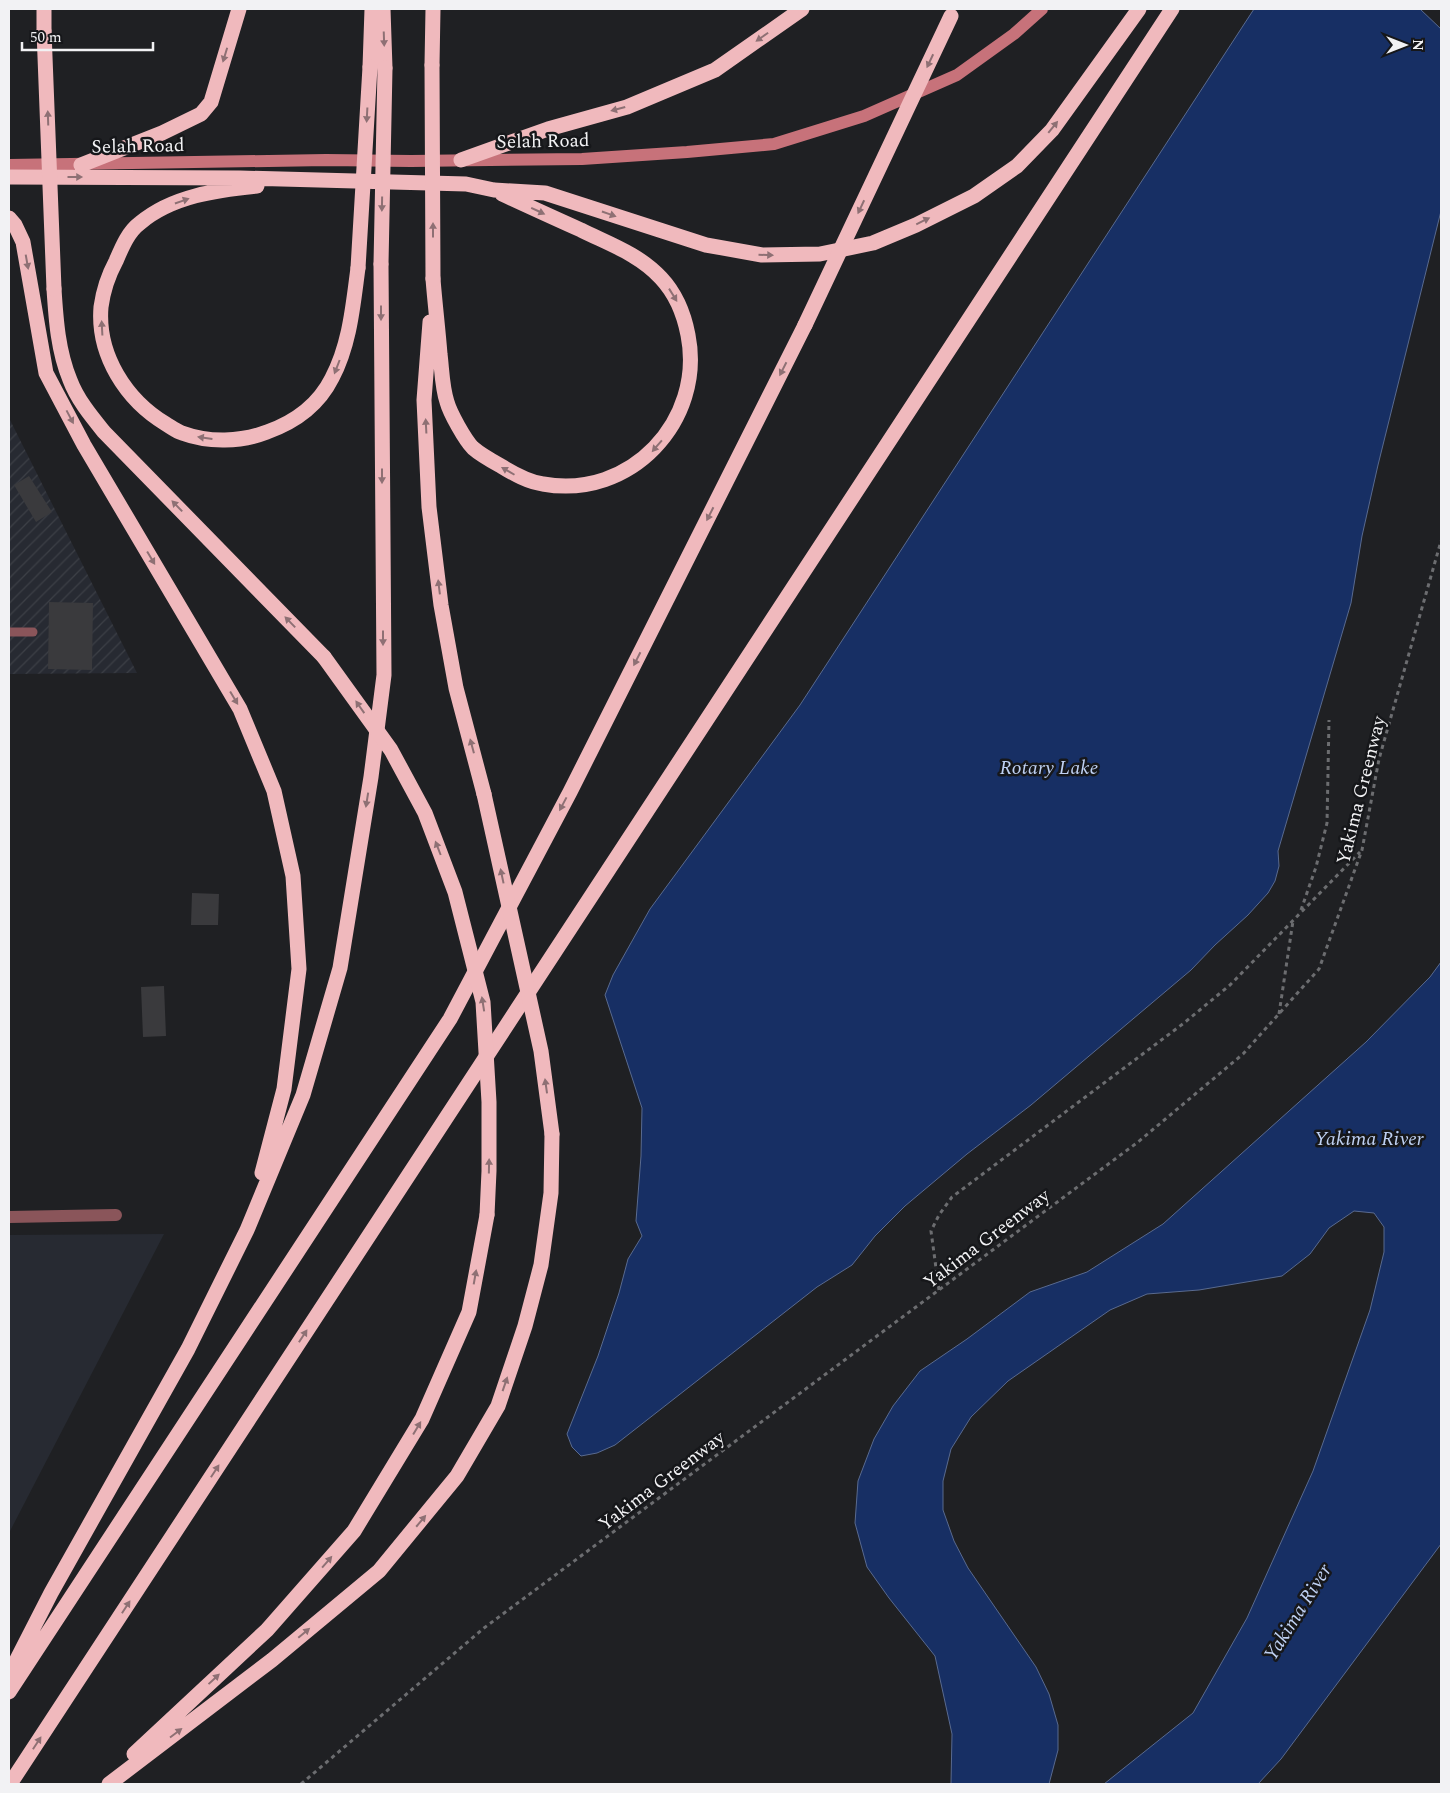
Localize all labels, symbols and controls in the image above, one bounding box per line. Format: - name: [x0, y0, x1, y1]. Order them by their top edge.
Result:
- scale bar: [22, 20, 154, 52]
- north arrow: [1380, 20, 1430, 70]
- text: 50 m: [30, 26, 62, 49]
- one-way arrow: [380, 31, 388, 47]
- one-way arrow: [755, 32, 769, 42]
- text: N: [1407, 39, 1428, 51]
- one-way arrow: [221, 48, 229, 63]
- one-way arrow: [926, 53, 935, 68]
- one-way arrow: [610, 106, 625, 114]
- one-way arrow: [362, 108, 370, 124]
- one-way arrow: [43, 110, 51, 126]
- one-way arrow: [1048, 121, 1059, 134]
- street label: Selah Road: [496, 126, 590, 157]
- street label: Selah Road: [91, 131, 185, 162]
- one-way arrow: [67, 173, 83, 181]
- one-way arrow: [175, 197, 190, 205]
- one-way arrow: [378, 197, 386, 213]
- one-way arrow: [857, 200, 865, 214]
- one-way arrow: [531, 207, 545, 215]
- one-way arrow: [602, 211, 617, 219]
- one-way arrow: [916, 217, 930, 225]
- one-way arrow: [429, 222, 437, 238]
- one-way arrow: [758, 251, 774, 259]
- one-way arrow: [23, 255, 31, 271]
- one-way arrow: [669, 289, 678, 302]
- one-way arrow: [377, 305, 385, 321]
- one-way arrow: [98, 319, 106, 335]
- one-way arrow: [333, 360, 341, 375]
- one-way arrow: [779, 361, 787, 376]
- one-way arrow: [65, 410, 74, 424]
- one-way arrow: [421, 417, 429, 433]
- one-way arrow: [197, 434, 213, 442]
- one-way arrow: [651, 439, 662, 452]
- one-way arrow: [502, 466, 515, 475]
- one-way arrow: [378, 468, 386, 484]
- one-way arrow: [171, 500, 183, 512]
- one-way arrow: [706, 506, 714, 521]
- one-way arrow: [147, 551, 156, 564]
- one-way arrow: [435, 579, 443, 595]
- one-way arrow: [284, 616, 296, 628]
- one-way arrow: [380, 630, 388, 646]
- one-way arrow: [633, 652, 641, 666]
- one-way arrow: [229, 691, 238, 704]
- one-way arrow: [355, 700, 365, 714]
- street label: Yakima Greenway: [1329, 712, 1394, 868]
- one-way arrow: [467, 739, 475, 754]
- water label: Rotary Lake: [1000, 753, 1099, 783]
- one-way arrow: [363, 792, 371, 808]
- one-way arrow: [559, 796, 567, 811]
- one-way arrow: [434, 841, 441, 856]
- one-way arrow: [498, 868, 506, 883]
- one-way arrow: [478, 996, 486, 1012]
- one-way arrow: [541, 1078, 549, 1094]
- water label: Yakima River: [1314, 1124, 1425, 1154]
- one-way arrow: [485, 1158, 493, 1174]
- street label: Yakima Greenway: [917, 1181, 1057, 1297]
- one-way arrow: [472, 1269, 480, 1285]
- one-way arrow: [299, 1329, 308, 1342]
- one-way arrow: [502, 1376, 509, 1391]
- one-way arrow: [412, 1421, 422, 1434]
- street label: Yakima Greenway: [592, 1423, 732, 1539]
- one-way arrow: [210, 1465, 219, 1478]
- one-way arrow: [415, 1515, 426, 1528]
- one-way arrow: [321, 1556, 332, 1569]
- water label: Yakima River: [1256, 1557, 1340, 1667]
- one-way arrow: [121, 1601, 130, 1614]
- one-way arrow: [297, 1628, 310, 1639]
- one-way arrow: [208, 1673, 220, 1685]
- one-way arrow: [169, 1728, 182, 1739]
- one-way arrow: [32, 1737, 41, 1750]

